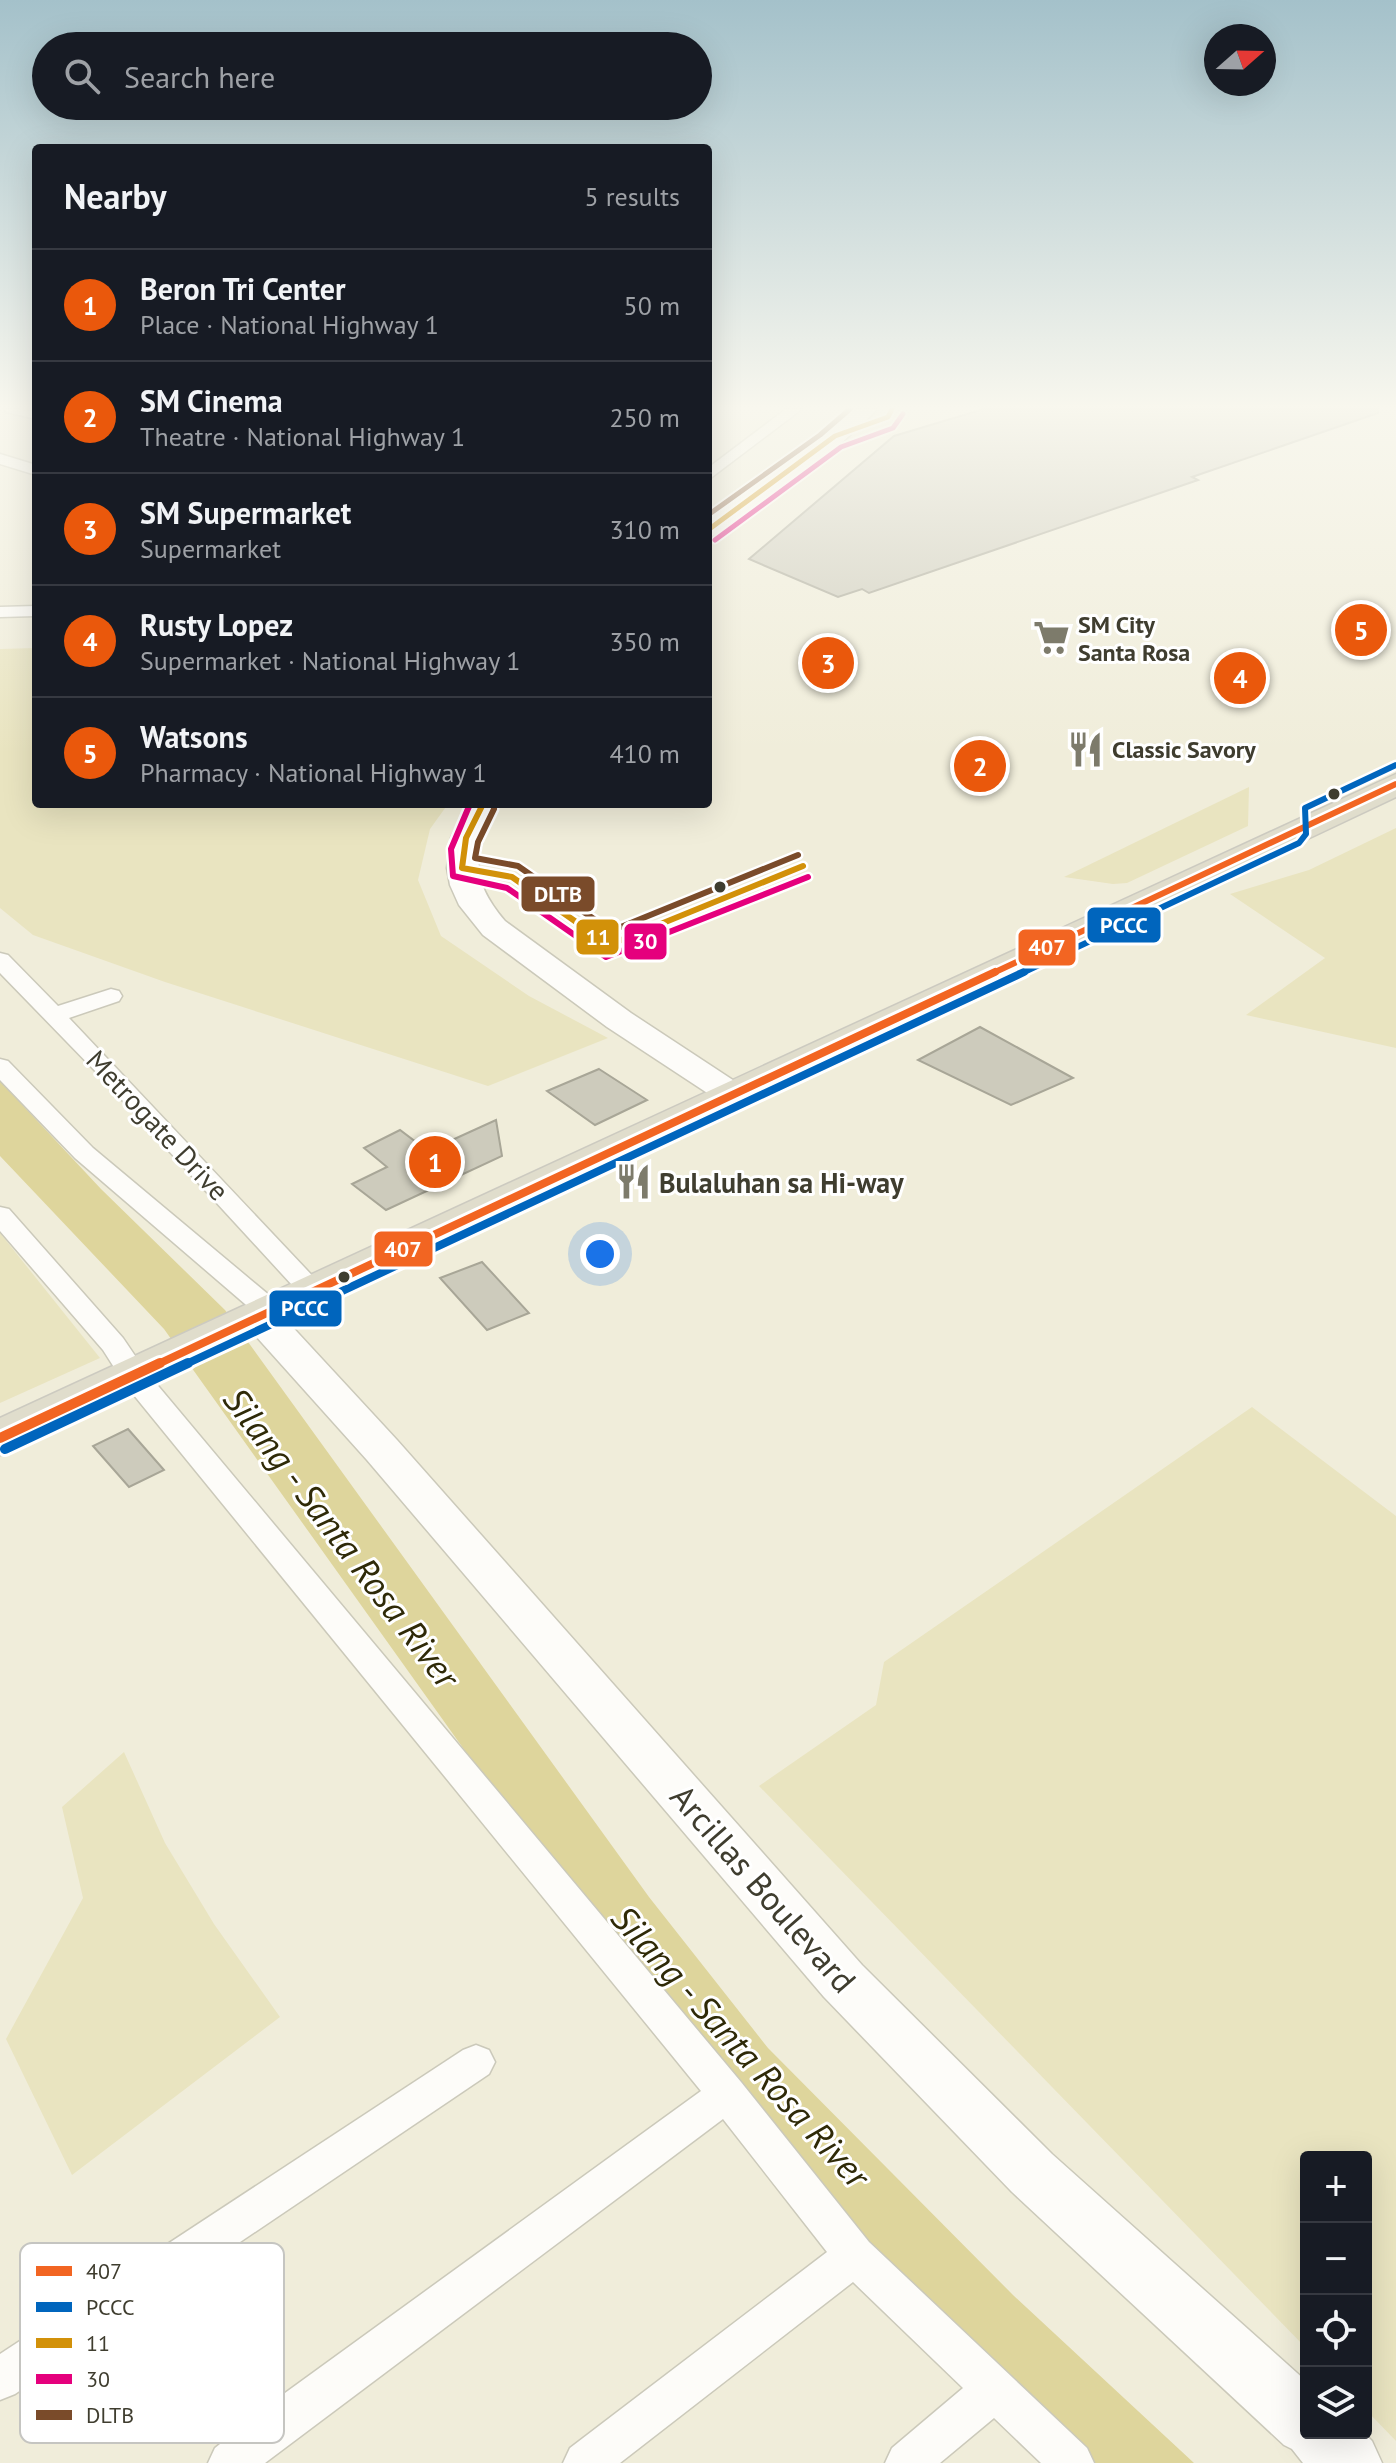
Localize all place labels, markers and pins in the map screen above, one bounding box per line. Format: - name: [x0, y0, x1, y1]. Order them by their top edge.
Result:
- pin: 5: [1335, 600, 1387, 660]
- place label: SM City Santa Rosa: [1078, 609, 1190, 668]
- supermarket icon: SM City Santa Rosa: [1033, 619, 1071, 657]
- pin: 3: [802, 633, 854, 693]
- pin: 4: [1214, 648, 1266, 708]
- restaurant icon: Classic Savory: [1067, 730, 1105, 768]
- place label: Classic Savory: [1112, 734, 1256, 765]
- pin: 2: [954, 736, 1006, 796]
- unlabelled marker: [1326, 786, 1342, 802]
- unlabelled marker: [712, 879, 728, 895]
- pin: 1: [409, 1132, 461, 1192]
- restaurant icon: Bulaluhan sa Hi-way: [614, 1163, 652, 1201]
- place label: Bulaluhan sa Hi-way: [659, 1164, 904, 1201]
- unlabelled marker: [336, 1269, 352, 1285]

